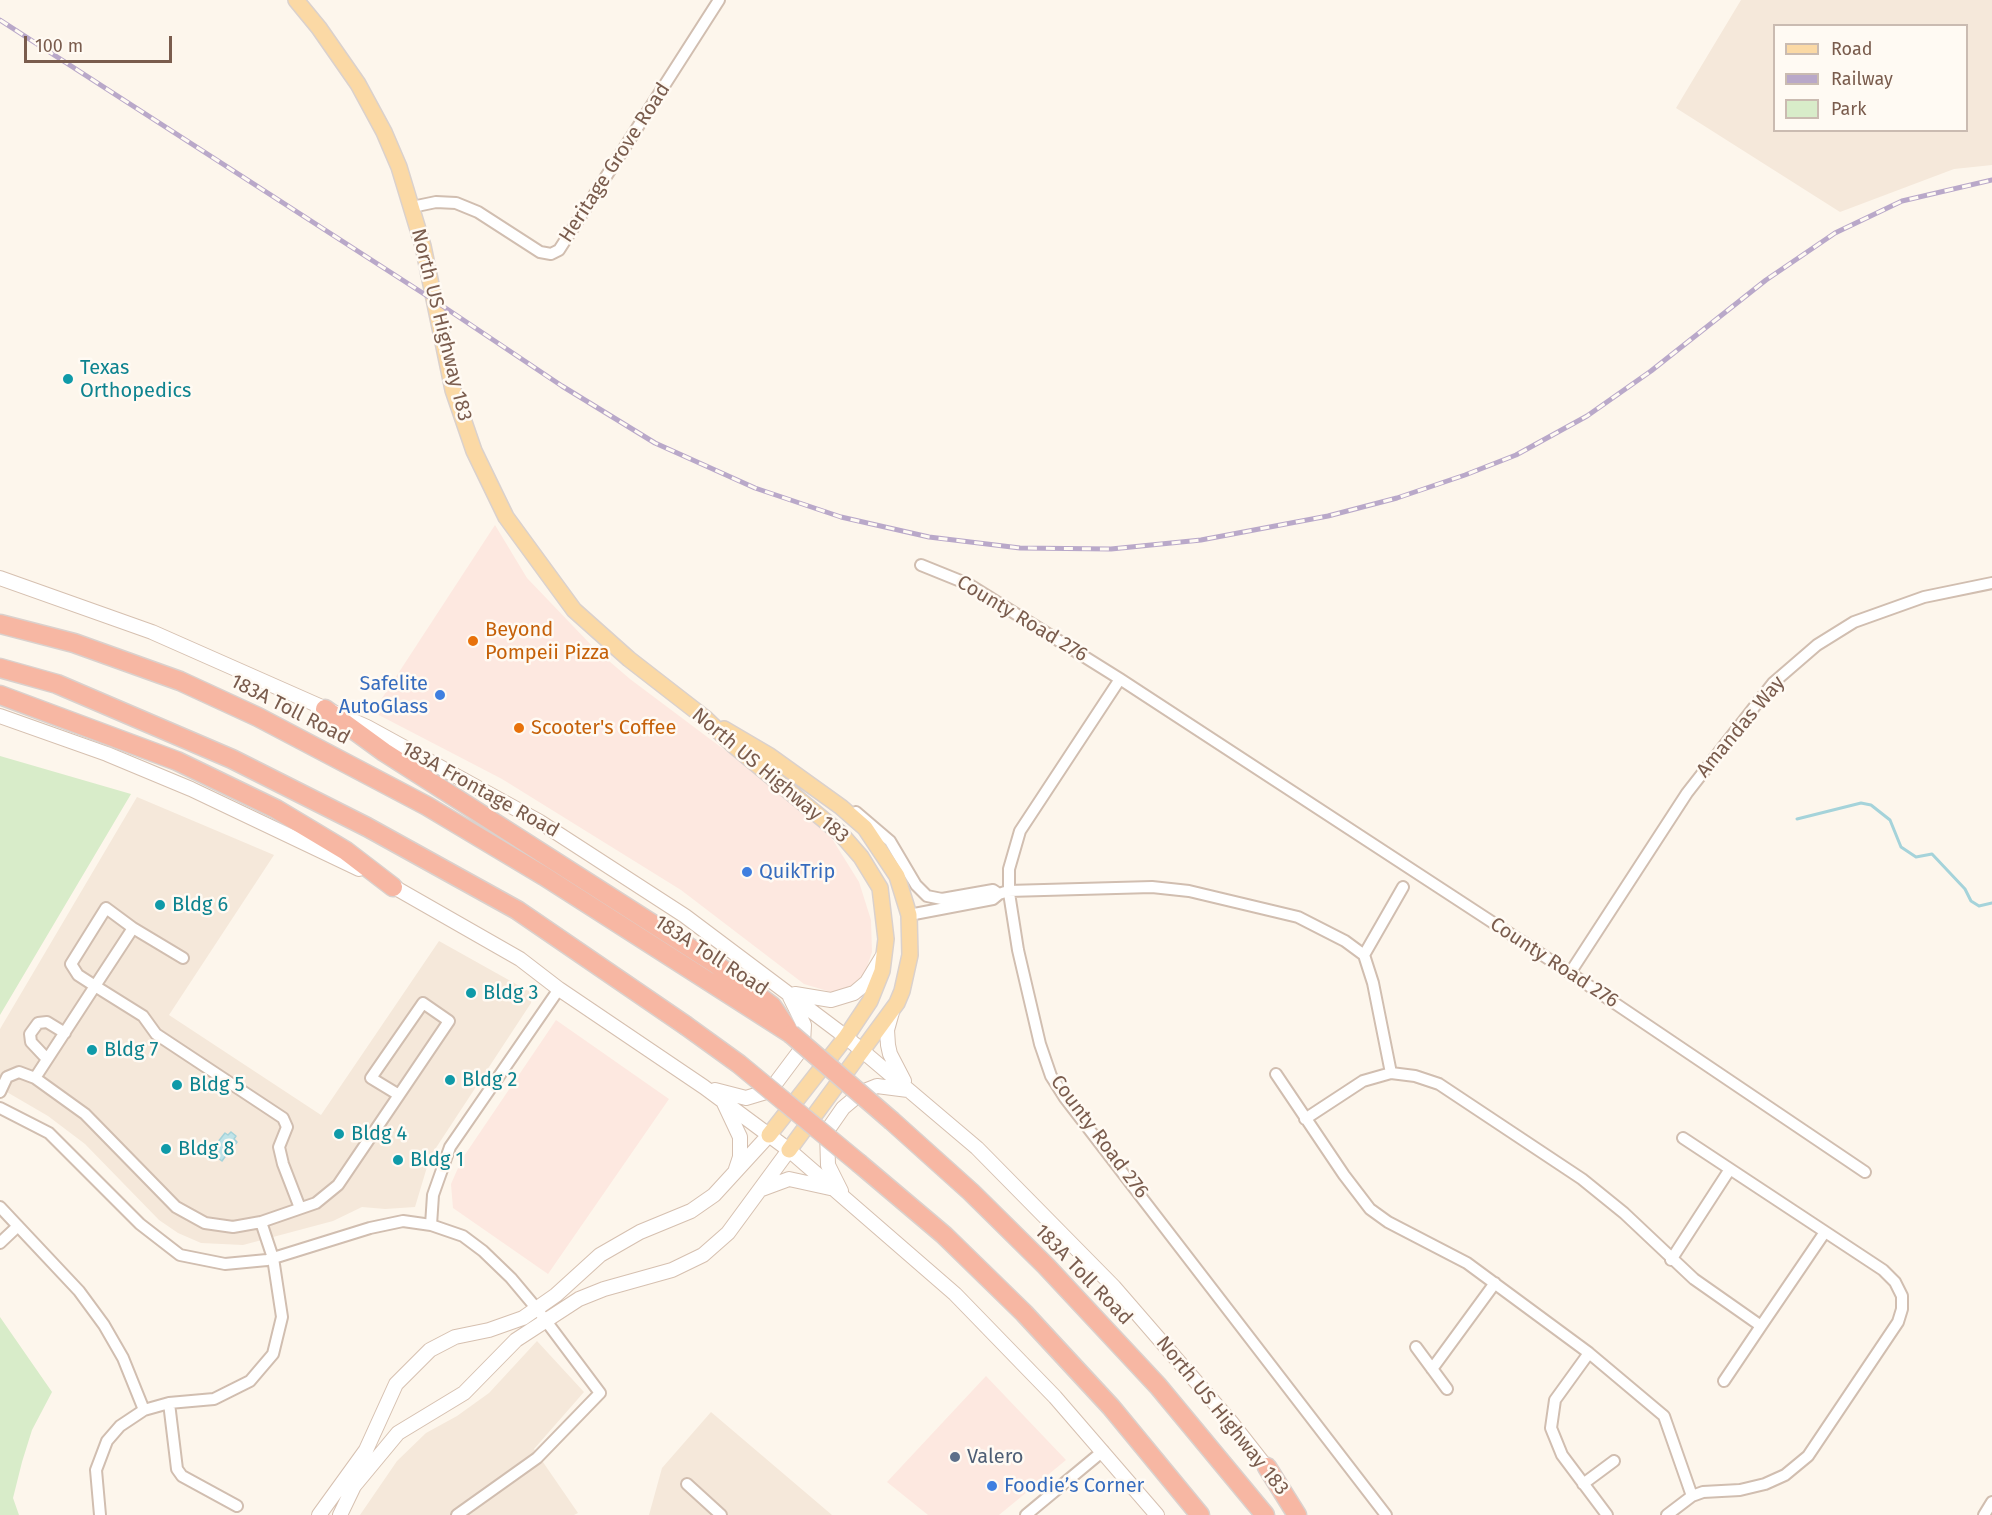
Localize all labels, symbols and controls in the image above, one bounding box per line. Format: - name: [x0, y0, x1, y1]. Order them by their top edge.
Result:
- scale bar: [27, 24, 176, 62]
- legend: [1773, 24, 1968, 132]
- text: 100 m: [35, 35, 83, 57]
- text: Road: [1831, 38, 1873, 60]
- text: Railway: [1831, 68, 1893, 90]
- street label: Heritage Grove Road: [554, 79, 676, 247]
- text: Park: [1831, 98, 1866, 120]
- street label: North US Highway 183: [405, 226, 477, 424]
- place label: Texas Orthopedics: [80, 356, 191, 403]
- marker: Texas Orthopedics: [61, 372, 75, 386]
- street label: County Road 276: [952, 571, 1092, 667]
- place label: Beyond Pompeii Pizza: [485, 618, 610, 665]
- marker: Beyond Pompeii Pizza: [466, 634, 480, 648]
- street label: 183A Toll Road: [226, 670, 354, 750]
- street label: Amandas Way: [1692, 671, 1790, 783]
- place label: Safelite AutoGlass: [339, 672, 428, 719]
- marker: Safelite AutoGlass: [433, 688, 447, 702]
- street label: North US Highway 183: [687, 703, 853, 849]
- place label: Scooter's Coffee: [531, 716, 676, 740]
- marker: Scooter's Coffee: [512, 721, 526, 735]
- street label: 183A Frontage Road: [397, 737, 563, 843]
- place label: QuikTrip: [759, 860, 835, 884]
- marker: QuikTrip: [740, 865, 754, 879]
- place label: Bldg 6: [172, 893, 228, 917]
- marker: Bldg 6: [153, 898, 167, 912]
- street label: 183A Toll Road: [650, 910, 772, 1002]
- street label: County Road 276: [1485, 913, 1623, 1013]
- place label: Bldg 3: [483, 981, 539, 1005]
- marker: Bldg 3: [464, 986, 478, 1000]
- place label: Bldg 7: [104, 1038, 158, 1062]
- marker: Bldg 7: [85, 1043, 99, 1057]
- place label: Bldg 2: [462, 1068, 517, 1092]
- street label: County Road 276: [1045, 1071, 1153, 1203]
- place label: Bldg 5: [189, 1073, 245, 1097]
- marker: Bldg 2: [443, 1073, 457, 1087]
- marker: Bldg 5: [170, 1078, 184, 1092]
- place label: Bldg 4: [351, 1122, 407, 1146]
- marker: Bldg 4: [332, 1127, 346, 1141]
- place label: Bldg 8: [178, 1137, 235, 1161]
- marker: Bldg 8: [159, 1142, 173, 1156]
- place label: Bldg 1: [410, 1148, 464, 1172]
- marker: Bldg 1: [391, 1153, 405, 1167]
- street label: 183A Toll Road: [1029, 1220, 1137, 1330]
- street label: North US Highway 183: [1151, 1332, 1293, 1500]
- place label: Valero: [967, 1445, 1023, 1469]
- marker: Valero: [948, 1450, 962, 1464]
- place label: Foodie’s Corner: [1004, 1474, 1144, 1498]
- marker: Foodie’s Corner: [985, 1479, 999, 1493]

